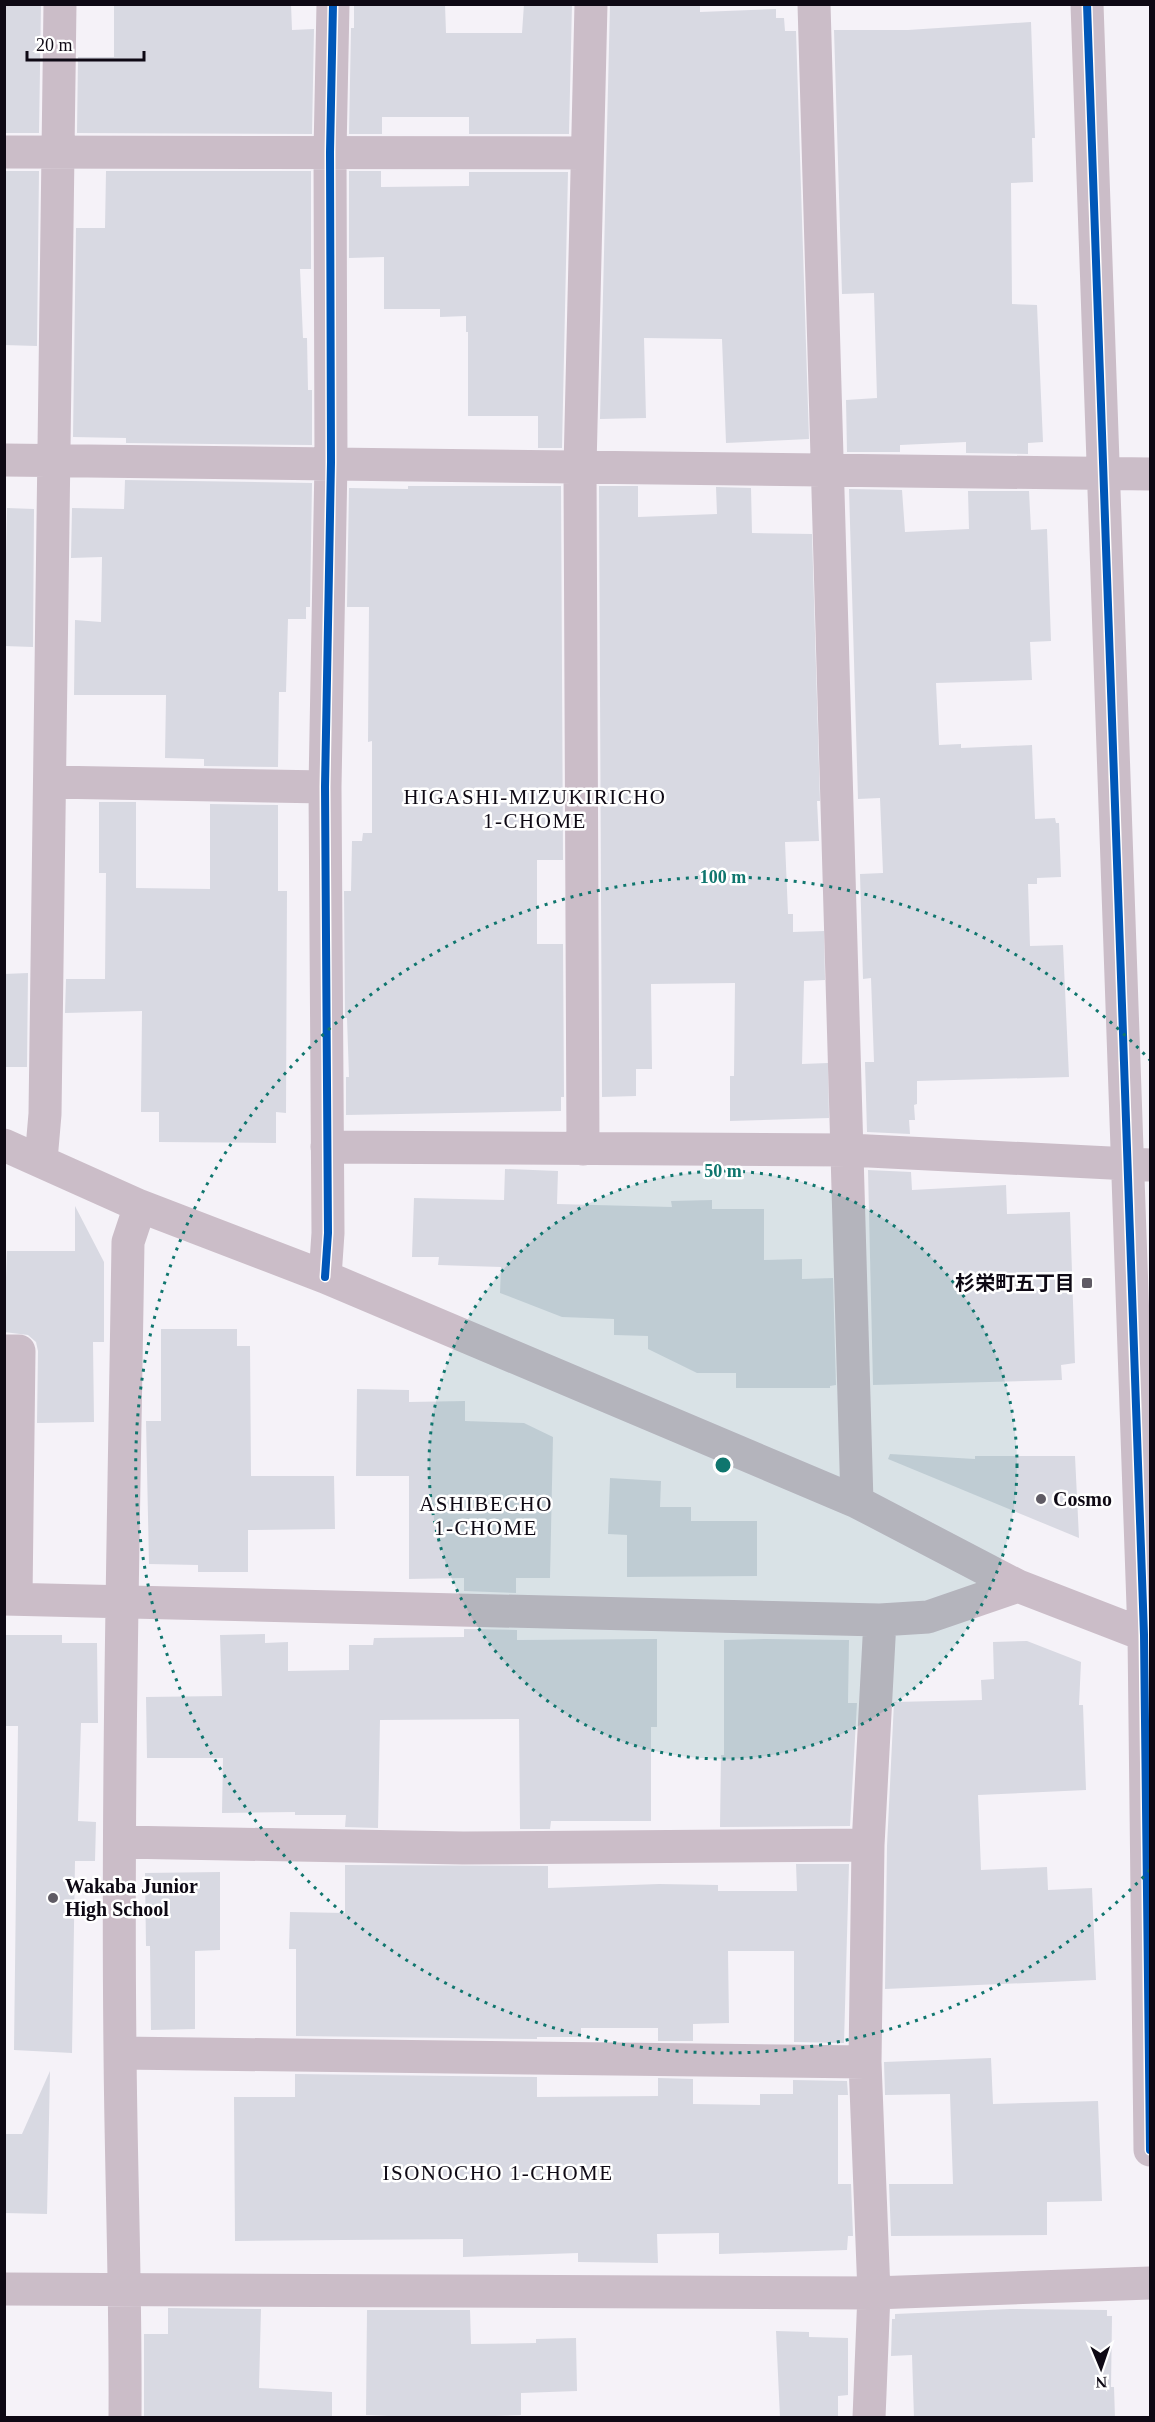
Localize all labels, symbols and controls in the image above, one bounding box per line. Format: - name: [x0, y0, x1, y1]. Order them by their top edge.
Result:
- scale bar: [27, 24, 144, 62]
- text: 20 m: [36, 35, 73, 55]
- district label: HIGASHI-MIZUKIRICHO 1-CHOME: [404, 785, 666, 833]
- text: 100 m: [700, 867, 746, 887]
- text: 50 m: [704, 1161, 742, 1181]
- place label: 杉栄町五丁目: [955, 1272, 1075, 1294]
- marker: 杉栄町五丁目: [1080, 1276, 1094, 1290]
- centre of rings: [713, 1455, 733, 1475]
- place label: Cosmo: [1053, 1488, 1112, 1510]
- district label: ASHIBECHO 1-CHOME: [419, 1492, 553, 1540]
- marker: Cosmo: [1034, 1492, 1048, 1506]
- place label: Wakaba Junior High School: [65, 1875, 198, 1921]
- marker: Wakaba Junior High School: [46, 1891, 60, 1905]
- district label: ISONOCHO 1-CHOME: [382, 2161, 614, 2185]
- north arrow: [1071, 2338, 1131, 2398]
- text: N: [1095, 2374, 1108, 2391]

